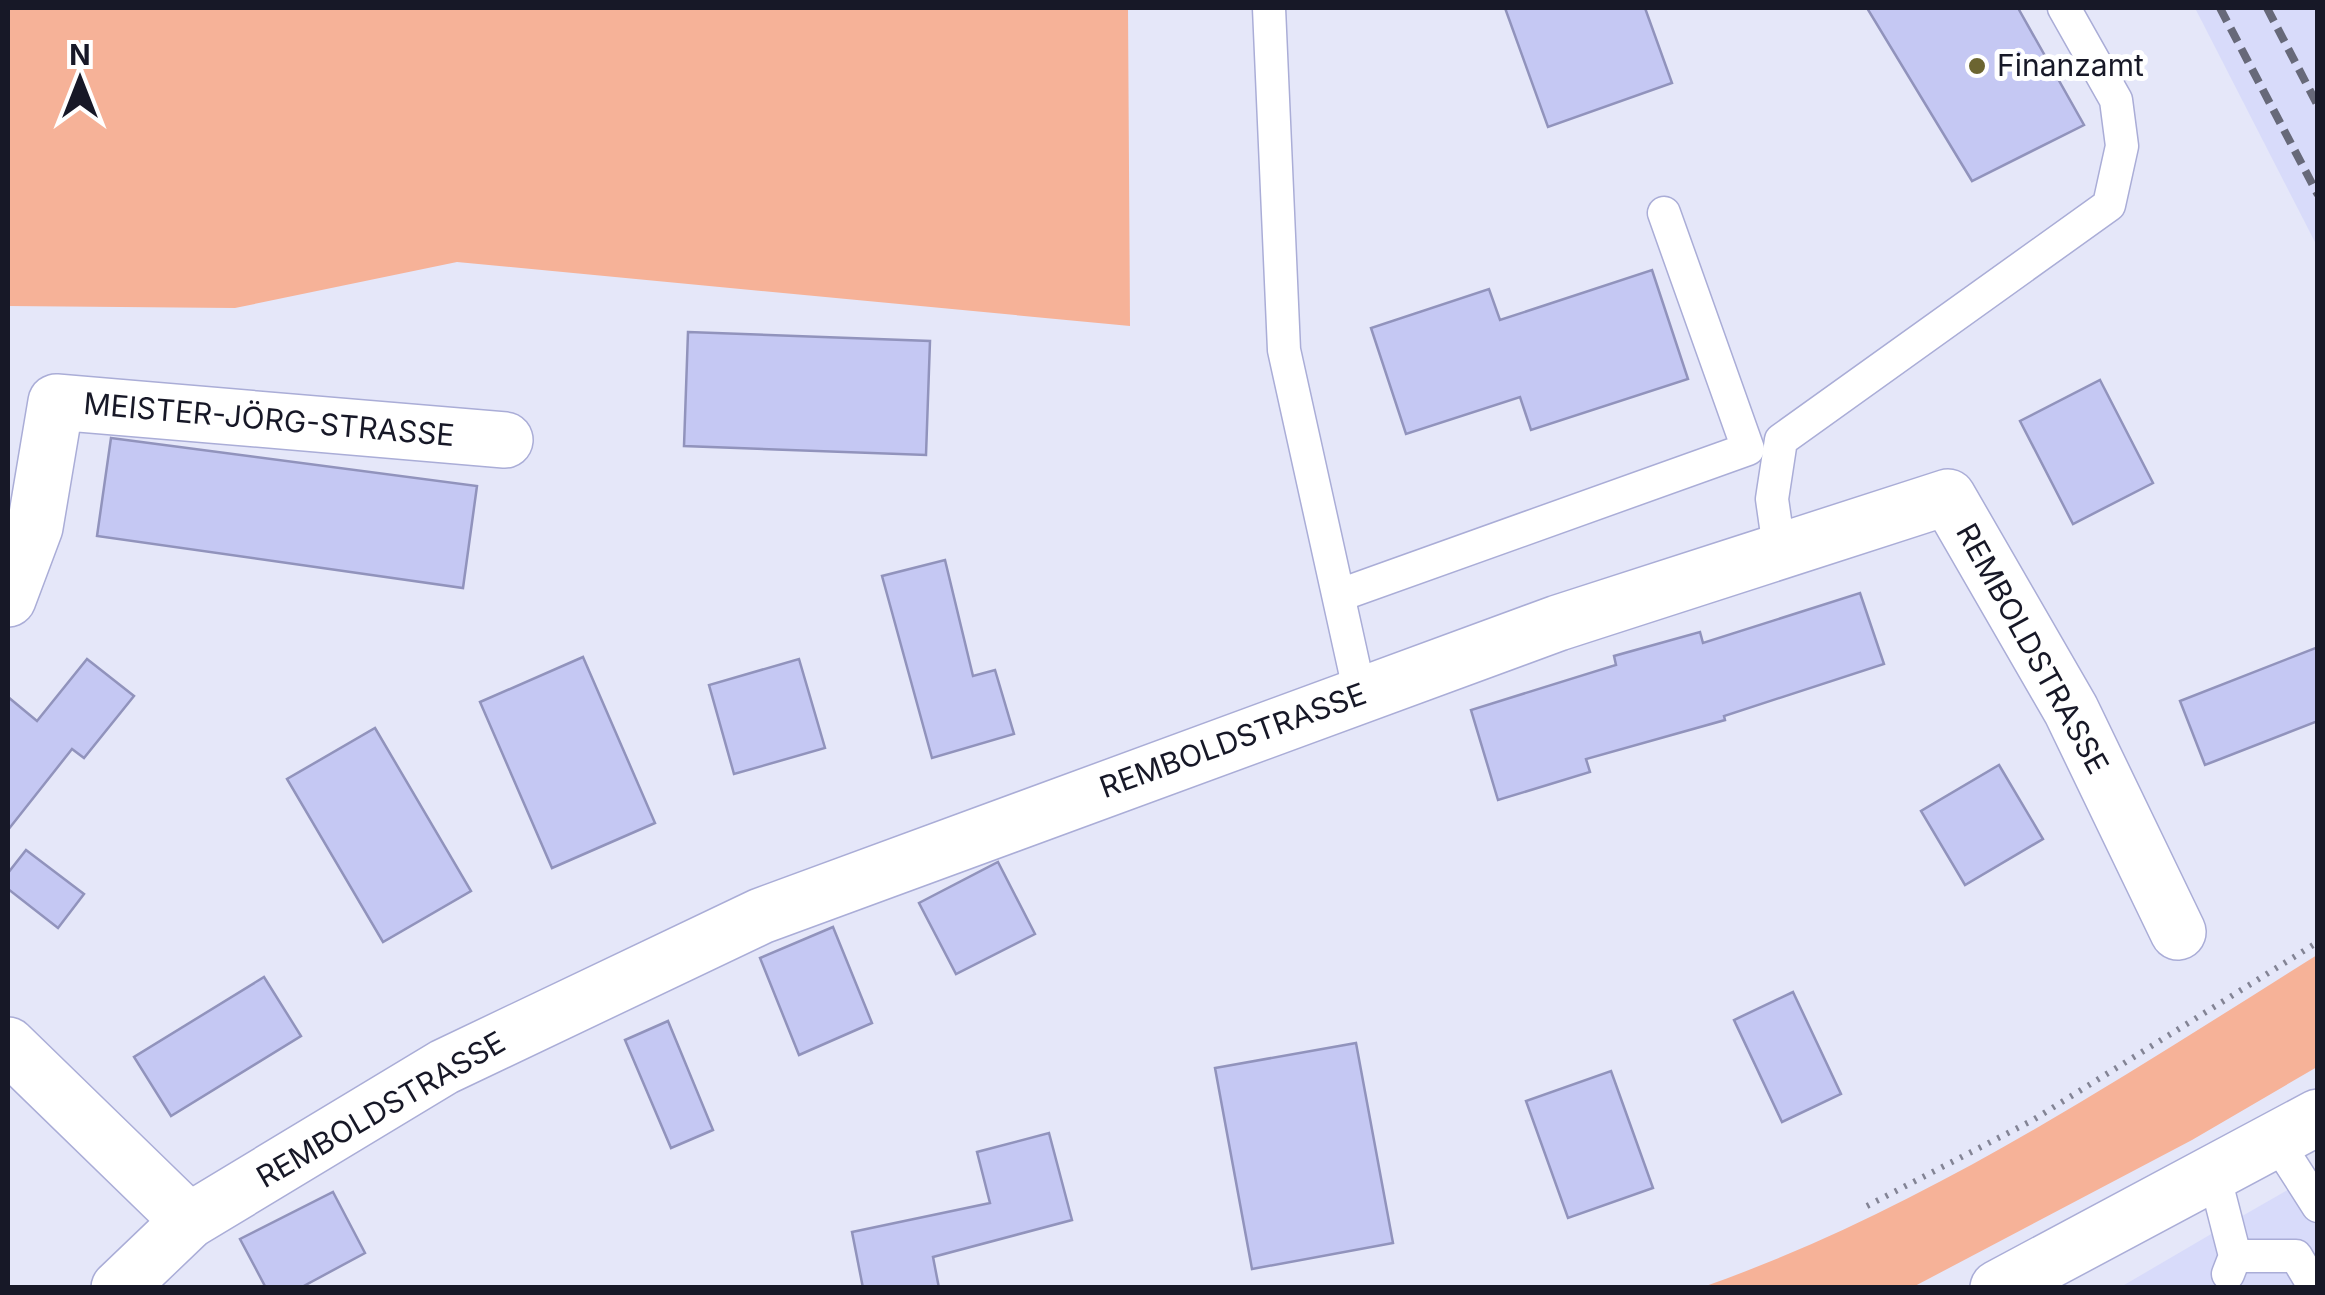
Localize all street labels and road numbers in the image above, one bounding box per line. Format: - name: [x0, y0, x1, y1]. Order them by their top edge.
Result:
- street label: MEISTER-JÖRG-STRASSE: [82, 385, 456, 453]
- street label: REMBOLDSTRASSE: [1949, 517, 2117, 780]
- street label: REMBOLDSTRASSE: [1095, 675, 1371, 805]
- street label: REMBOLDSTRASSE: [250, 1023, 511, 1195]

